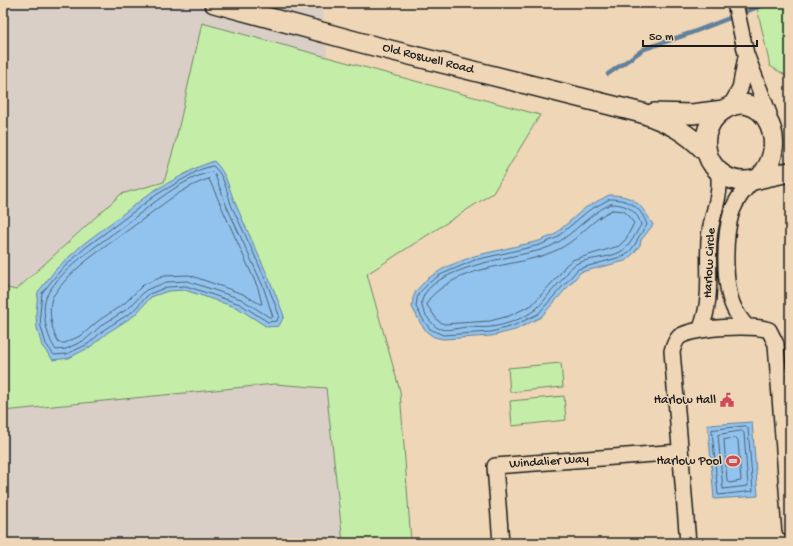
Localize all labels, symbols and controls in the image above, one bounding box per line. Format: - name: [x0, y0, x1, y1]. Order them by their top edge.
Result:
- scale bar: [643, 22, 757, 48]
- text: 50 m: [649, 31, 674, 45]
- street label: Old Roswell Road: [381, 40, 477, 78]
- street label: Harlow Circle: [701, 227, 719, 299]
- public building icon: Harlow Hall: [719, 392, 735, 408]
- place label: Harlow Hall: [654, 393, 716, 408]
- street label: Windalier Way: [509, 452, 590, 472]
- sports icon: Harlow Pool: [725, 453, 741, 469]
- place label: Harlow Pool: [656, 454, 722, 469]

